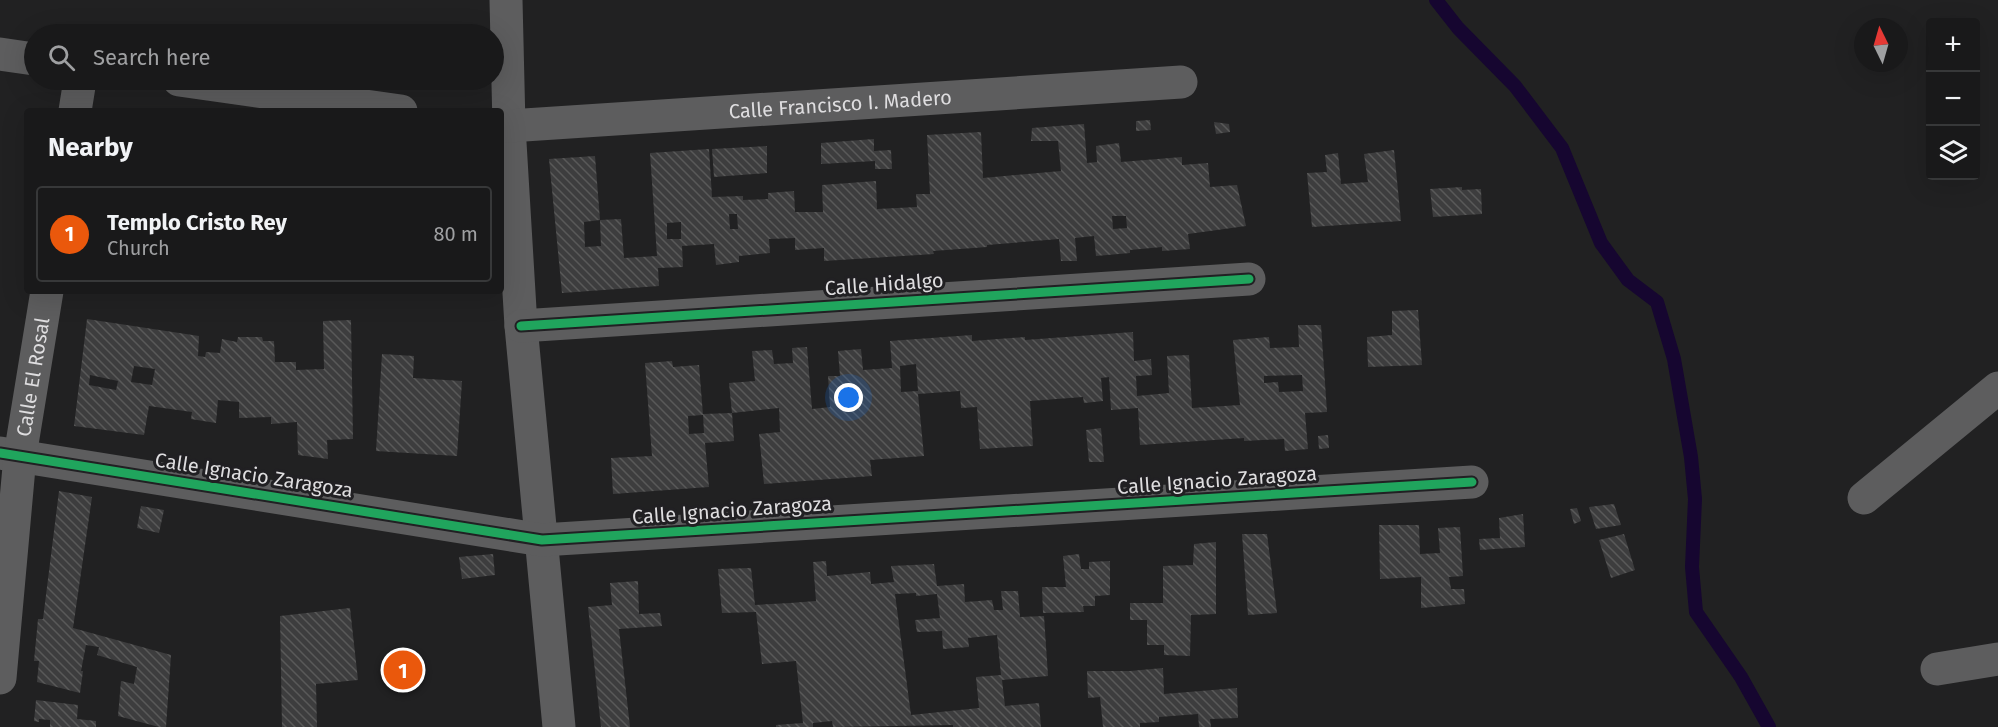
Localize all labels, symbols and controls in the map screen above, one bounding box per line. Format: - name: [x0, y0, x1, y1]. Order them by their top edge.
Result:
- north arrow: [1854, 18, 1908, 72]
- map controls: [1926, 18, 1980, 180]
- button: +: [1926, 18, 1980, 72]
- search box: [24, 24, 504, 90]
- icon: search: [45, 41, 78, 74]
- text: Search here: [93, 44, 211, 71]
- button: −: [1926, 72, 1980, 126]
- street label: Calle Francisco I. Madero: [728, 85, 952, 124]
- button: layers: [1926, 126, 1980, 180]
- text: Nearby: [48, 132, 133, 163]
- text: Templo Cristo Rey: [107, 209, 287, 236]
- text: 1: [65, 222, 74, 246]
- text: 80 m: [433, 222, 478, 246]
- text: Church: [107, 236, 170, 260]
- street label: Calle Hidalgo: [824, 268, 944, 300]
- street label: Calle El Rosal: [11, 315, 55, 438]
- your location: [834, 383, 863, 412]
- street label: Calle Ignacio Zaragoza: [153, 447, 355, 503]
- street label: Calle Ignacio Zaragoza: [1116, 461, 1318, 499]
- street label: Calle Ignacio Zaragoza: [631, 491, 833, 529]
- pin: 1: [384, 648, 422, 692]

